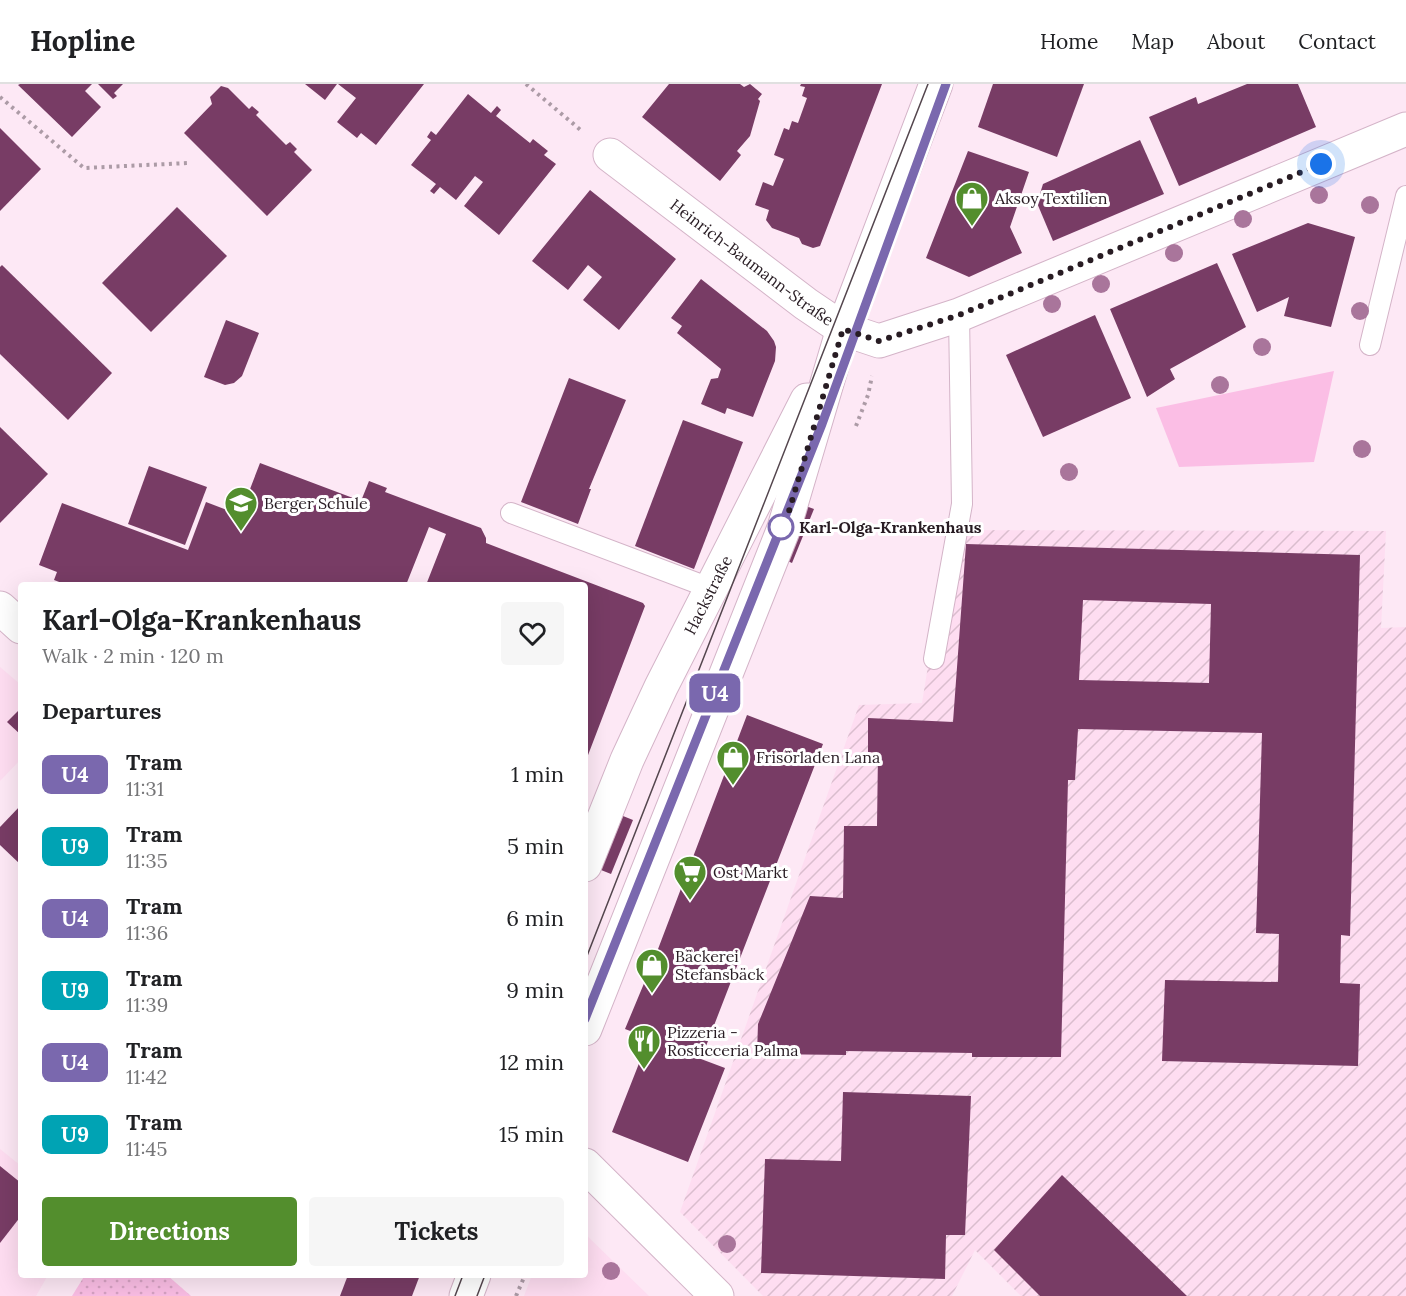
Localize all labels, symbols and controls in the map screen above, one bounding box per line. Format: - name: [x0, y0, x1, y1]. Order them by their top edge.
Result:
- text: Hopline: [30, 23, 135, 59]
- text: Home: [1040, 28, 1098, 55]
- text: Map: [1131, 28, 1174, 55]
- text: About: [1207, 28, 1265, 55]
- text: Contact: [1298, 28, 1376, 55]
- your location: [1306, 149, 1336, 179]
- shop icon: Aksoy Textilien: [954, 180, 990, 227]
- place label: Aksoy Textilien: [994, 188, 1108, 208]
- street label: Heinrich-Baumann-Straße: [666, 194, 838, 330]
- school or university icon: Berger Schule: [223, 485, 259, 532]
- place label: Berger Schule: [264, 493, 368, 513]
- marker: Karl-Olga-Krankenhaus: [768, 514, 794, 540]
- place label: Karl-Olga-Krankenhaus: [799, 517, 982, 537]
- street label: Hackstraße: [679, 552, 736, 638]
- text: Karl-Olga-Krankenhaus: [42, 602, 361, 638]
- button: heart: [501, 602, 564, 665]
- text: Walk · 2 min · 120 m: [42, 643, 224, 668]
- line badge: U4: [688, 674, 742, 712]
- text: U4: [701, 680, 729, 707]
- text: Departures: [42, 697, 161, 725]
- shop icon: Frisörladen Lana: [715, 739, 751, 786]
- place label: Frisörladen Lana: [756, 747, 880, 767]
- text: Tram: [126, 748, 182, 776]
- text: 1 min: [511, 760, 564, 788]
- text: U4: [61, 761, 89, 788]
- text: 11:31: [126, 776, 164, 801]
- text: Tram: [126, 820, 182, 848]
- text: 5 min: [507, 832, 564, 860]
- text: U9: [61, 833, 89, 860]
- text: 11:35: [126, 848, 168, 873]
- supermarket icon: Ost Markt: [672, 854, 708, 901]
- place label: Ost Markt: [713, 862, 789, 882]
- text: Tram: [126, 892, 182, 920]
- text: 6 min: [506, 904, 564, 932]
- text: U4: [61, 905, 89, 932]
- text: 11:36: [126, 920, 168, 945]
- place label: Bäckerei Stefansbäck: [675, 946, 765, 984]
- shop icon: Bäckerei Stefansbäck: [634, 947, 670, 994]
- text: Tram: [126, 964, 182, 992]
- text: 9 min: [506, 976, 564, 1004]
- text: U9: [61, 977, 89, 1004]
- text: 11:39: [126, 992, 168, 1017]
- place label: Pizzeria - Rosticceria Palma: [667, 1022, 799, 1060]
- restaurant icon: Pizzeria - Rosticceria Palma: [626, 1023, 662, 1070]
- text: Tram: [126, 1036, 182, 1064]
- text: 12 min: [499, 1048, 564, 1076]
- text: U4: [61, 1049, 89, 1076]
- text: 11:42: [126, 1064, 167, 1089]
- text: Tram: [126, 1108, 182, 1136]
- text: 15 min: [499, 1120, 564, 1148]
- text: U9: [61, 1121, 89, 1148]
- text: 11:45: [126, 1136, 167, 1161]
- button: Directions: [42, 1197, 297, 1266]
- button: Tickets: [309, 1197, 564, 1266]

